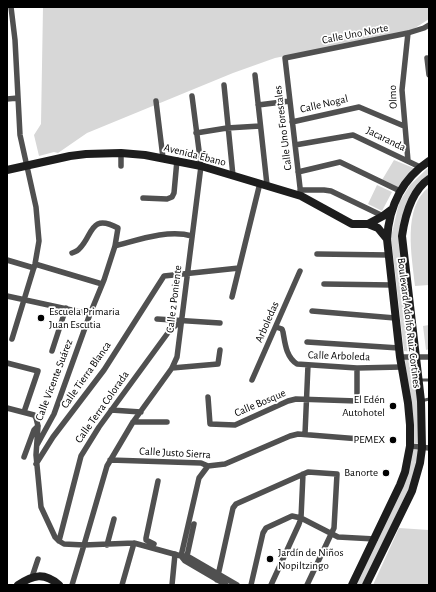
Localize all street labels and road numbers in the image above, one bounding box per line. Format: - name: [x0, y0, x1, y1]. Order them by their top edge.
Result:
- street label: Calle Uno Norte: [321, 21, 389, 47]
- street label: Calle Uno Forestales: [271, 85, 295, 171]
- street label: Olmo: [386, 85, 400, 109]
- street label: Calle Nogal: [299, 92, 349, 116]
- street label: Jacaranda: [364, 124, 408, 154]
- street label: Avenida Ébano: [163, 141, 227, 169]
- street label: Boulevard Adolfo Ruiz Cortines: [394, 257, 424, 389]
- street label: Calle 2 Poniente: [163, 264, 185, 334]
- street label: Arboledas: [252, 299, 282, 345]
- street label: Calle Vicente Suárez: [32, 337, 76, 423]
- street label: Calle Tierra Blanca: [58, 339, 114, 411]
- street label: Calle Arboleda: [308, 348, 370, 364]
- street label: Calle Terra Colorada: [72, 368, 132, 446]
- street label: Calle Bosque: [232, 386, 288, 420]
- street label: Calle Justo Sierra: [139, 445, 211, 461]

